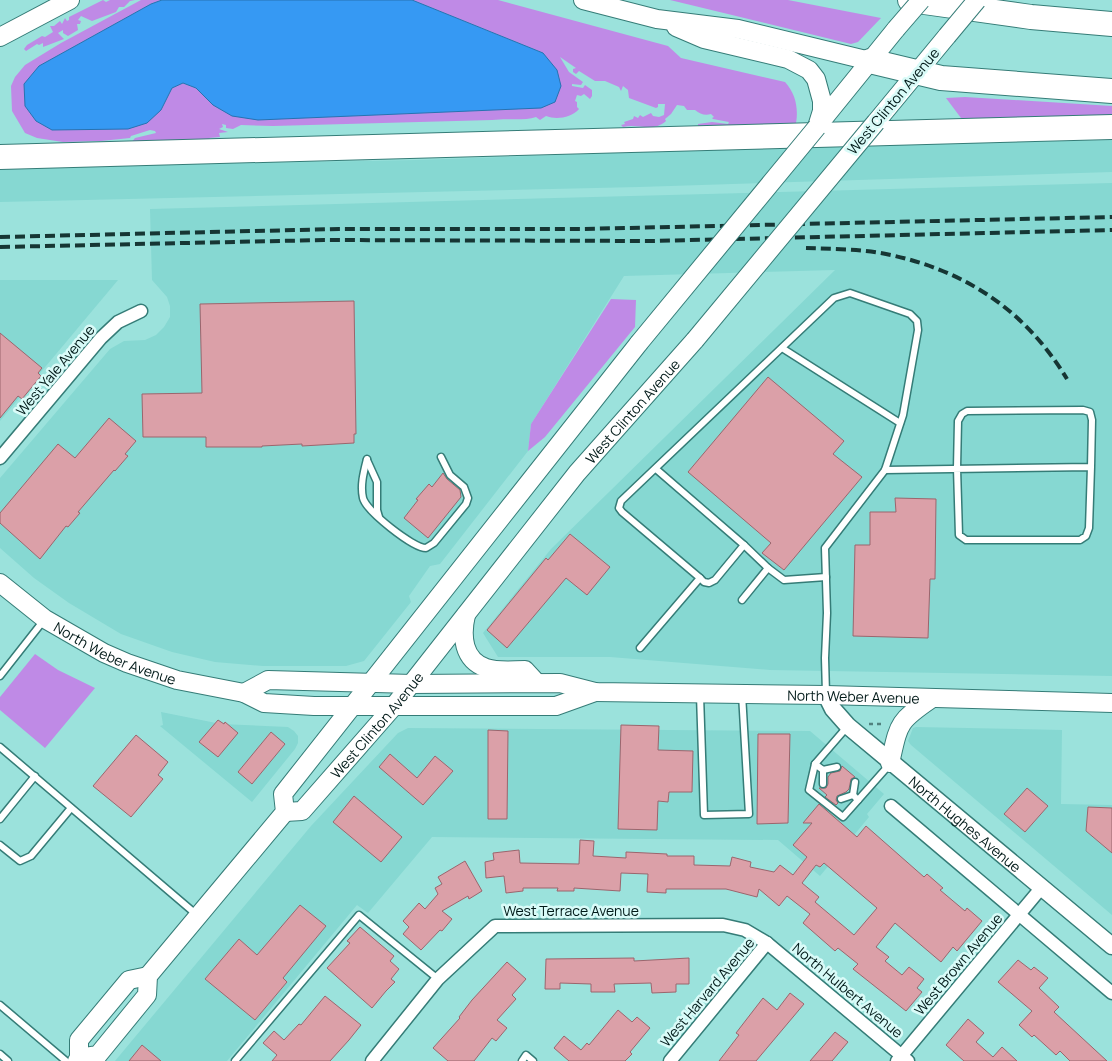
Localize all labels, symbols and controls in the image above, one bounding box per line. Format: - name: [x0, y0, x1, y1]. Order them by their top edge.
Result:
- street label: West Clinton Avenue: [843, 44, 943, 158]
- street label: West Yale Avenue: [11, 321, 99, 419]
- street label: West Clinton Avenue: [581, 354, 684, 467]
- street label: North Weber Avenue: [51, 617, 179, 689]
- street label: West Clinton Avenue: [326, 668, 427, 782]
- street label: North Weber Avenue: [787, 685, 920, 707]
- street label: North Hughes Avenue: [905, 771, 1025, 876]
- street label: West Terrace Avenue: [503, 901, 639, 920]
- street label: West Brown Avenue: [910, 909, 1006, 1019]
- street label: West Harvard Avenue: [656, 933, 758, 1051]
- street label: North Hulbert Avenue: [789, 938, 907, 1042]

